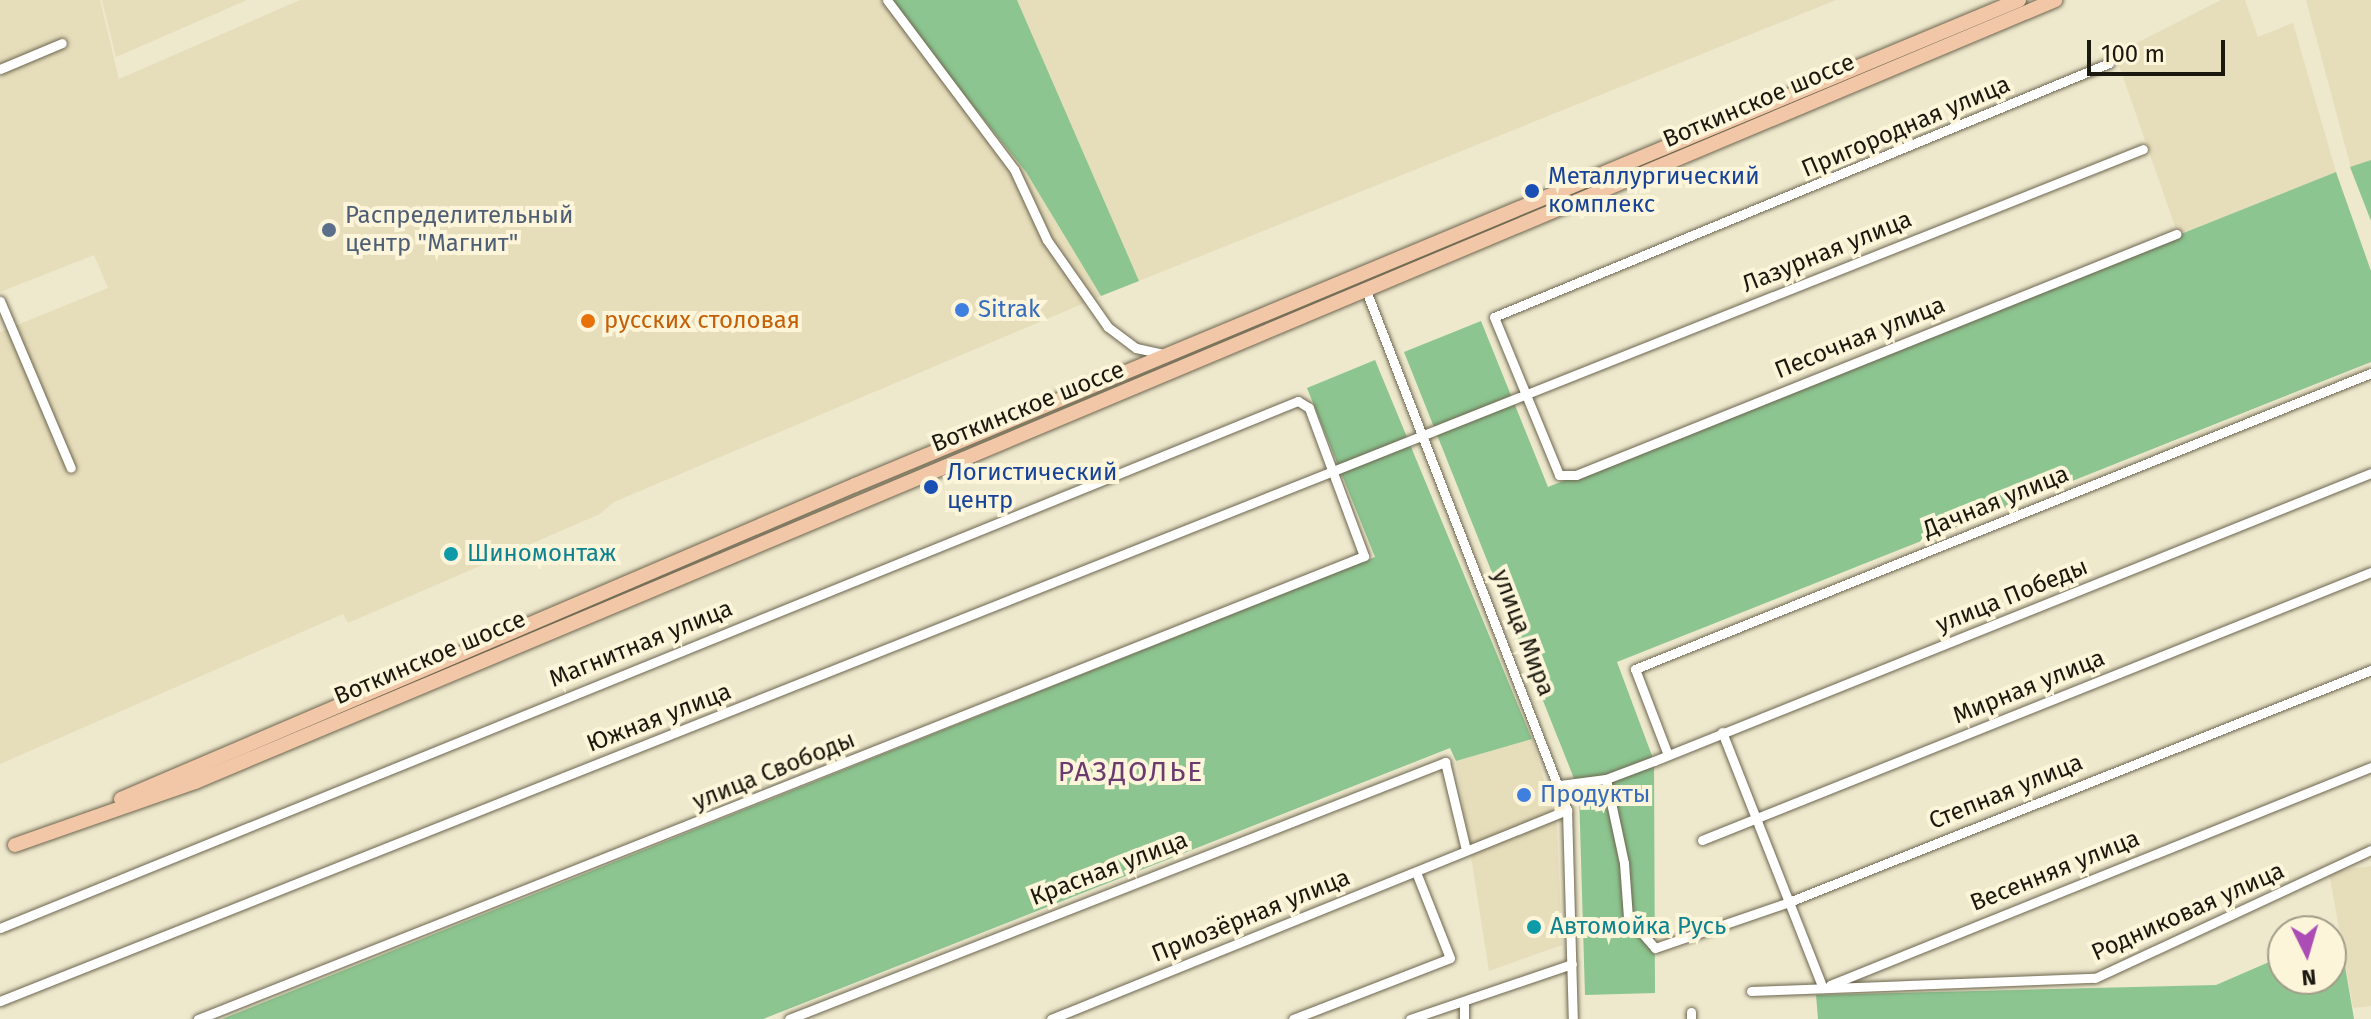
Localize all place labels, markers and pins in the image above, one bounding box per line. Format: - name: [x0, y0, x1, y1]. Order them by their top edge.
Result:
- place label: Металлургический комплекс: [1548, 163, 1760, 219]
- marker: Металлургический комплекс: [1523, 182, 1541, 200]
- place label: Распределительный центр "Магнит": [345, 202, 573, 258]
- marker: Распределительный центр "Магнит": [320, 221, 338, 239]
- place label: Sitrak: [978, 296, 1040, 324]
- marker: Sitrak: [953, 301, 971, 319]
- place label: русских столовая: [604, 307, 800, 335]
- marker: русских столовая: [579, 312, 597, 330]
- place label: Логистический центр: [947, 459, 1117, 515]
- marker: Логистический центр: [922, 478, 940, 496]
- place label: Шиномонтаж: [467, 540, 616, 568]
- marker: Шиномонтаж: [442, 545, 460, 563]
- place label: Продукты: [1540, 781, 1650, 809]
- marker: Продукты: [1515, 786, 1533, 804]
- place label: Автомойка Русь: [1550, 913, 1726, 941]
- marker: Автомойка Русь: [1525, 918, 1543, 936]

